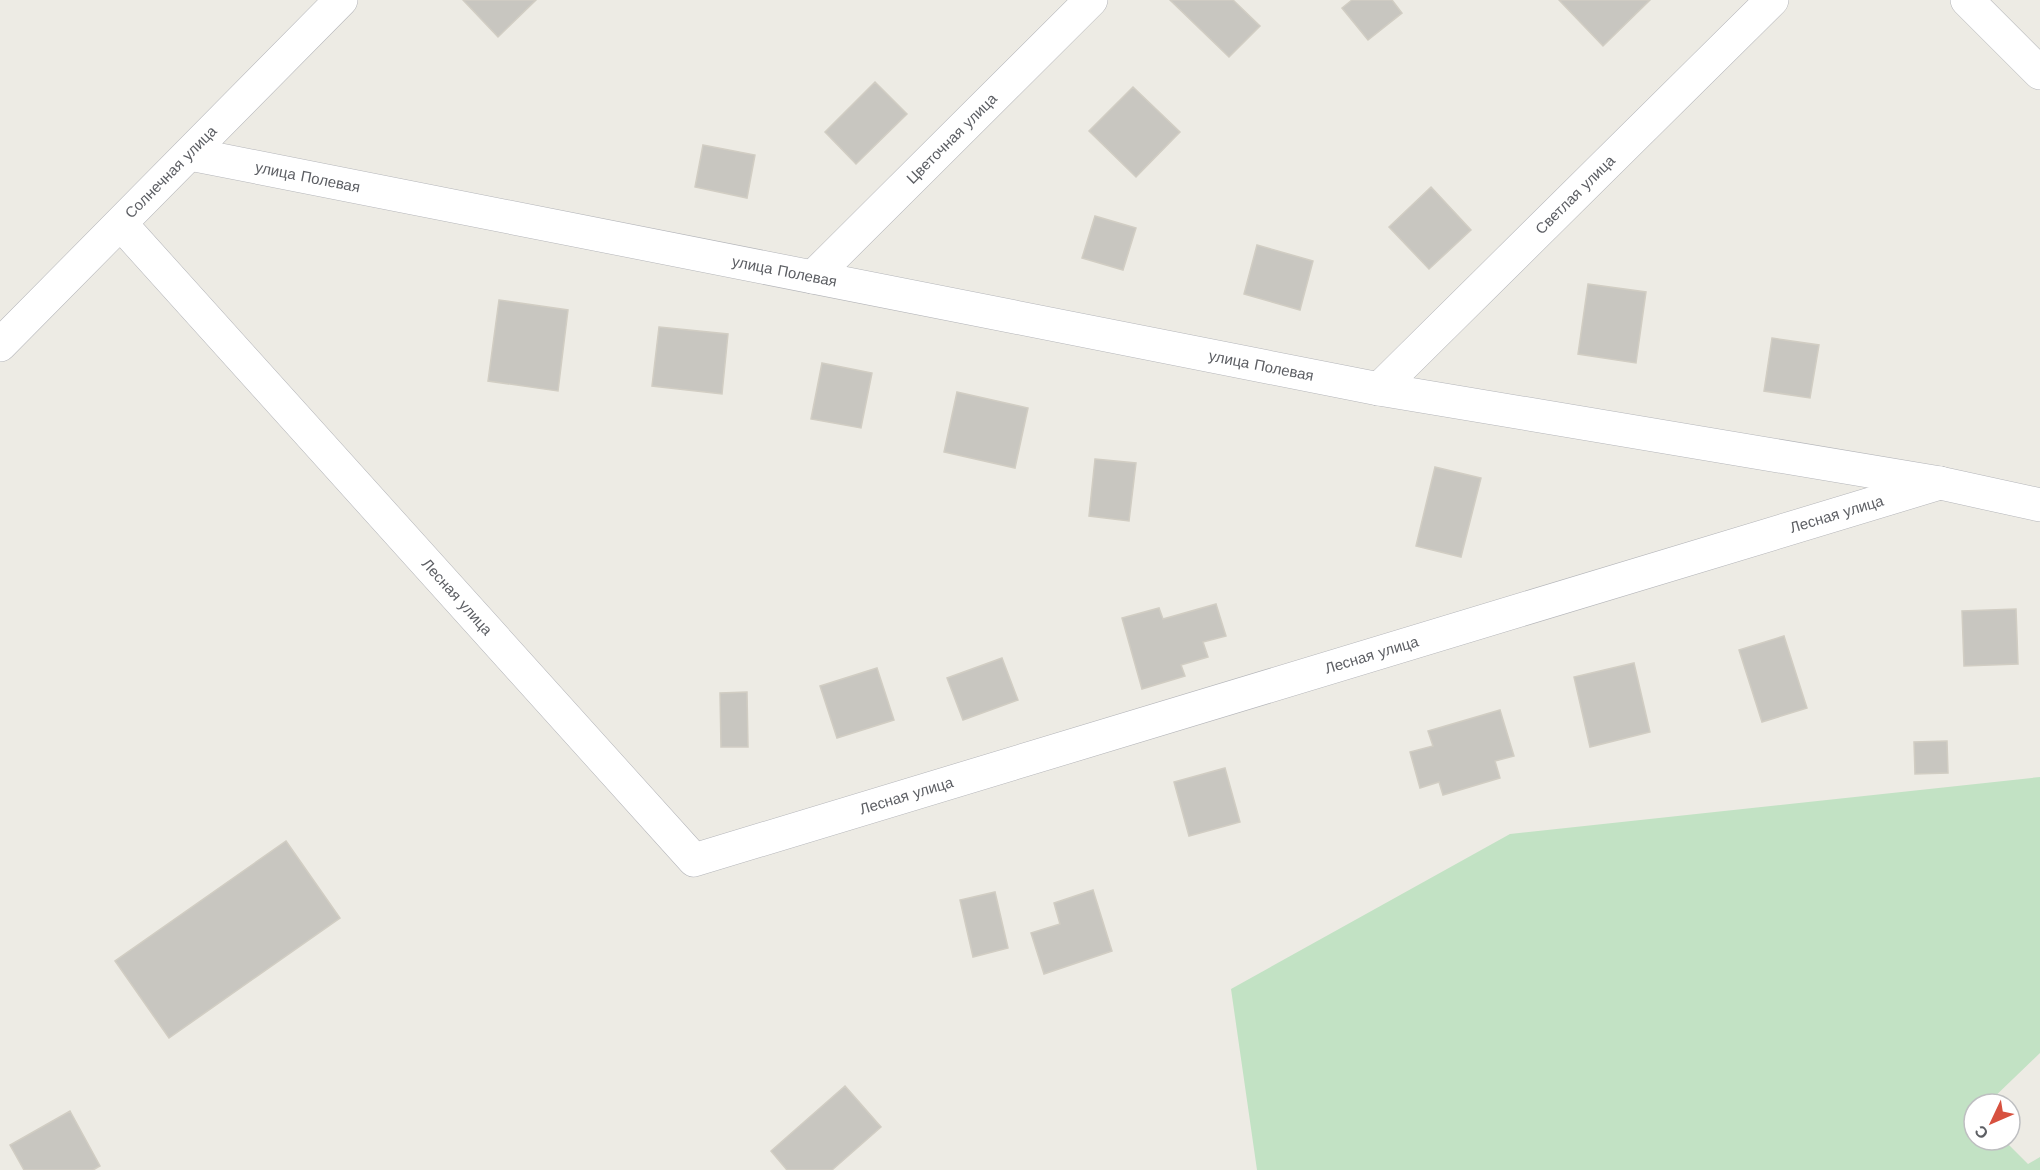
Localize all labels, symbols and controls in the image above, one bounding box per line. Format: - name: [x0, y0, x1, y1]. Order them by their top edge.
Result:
- street label: Цветочная улица: [903, 89, 1001, 188]
- street label: Солнечная улица: [121, 122, 221, 222]
- street label: Светлая улица: [1532, 151, 1619, 238]
- street label: улица Полевая: [254, 158, 362, 196]
- street label: улица Полевая: [730, 252, 839, 291]
- street label: улица Полевая: [1207, 347, 1315, 385]
- street label: Лесная улица: [1788, 491, 1886, 537]
- street label: Лесная улица: [418, 555, 497, 639]
- street label: Лесная улица: [1323, 632, 1421, 678]
- street label: Лесная улица: [857, 773, 956, 818]
- north arrow: [1962, 1092, 2022, 1152]
- text: С: [1970, 1121, 1992, 1143]

